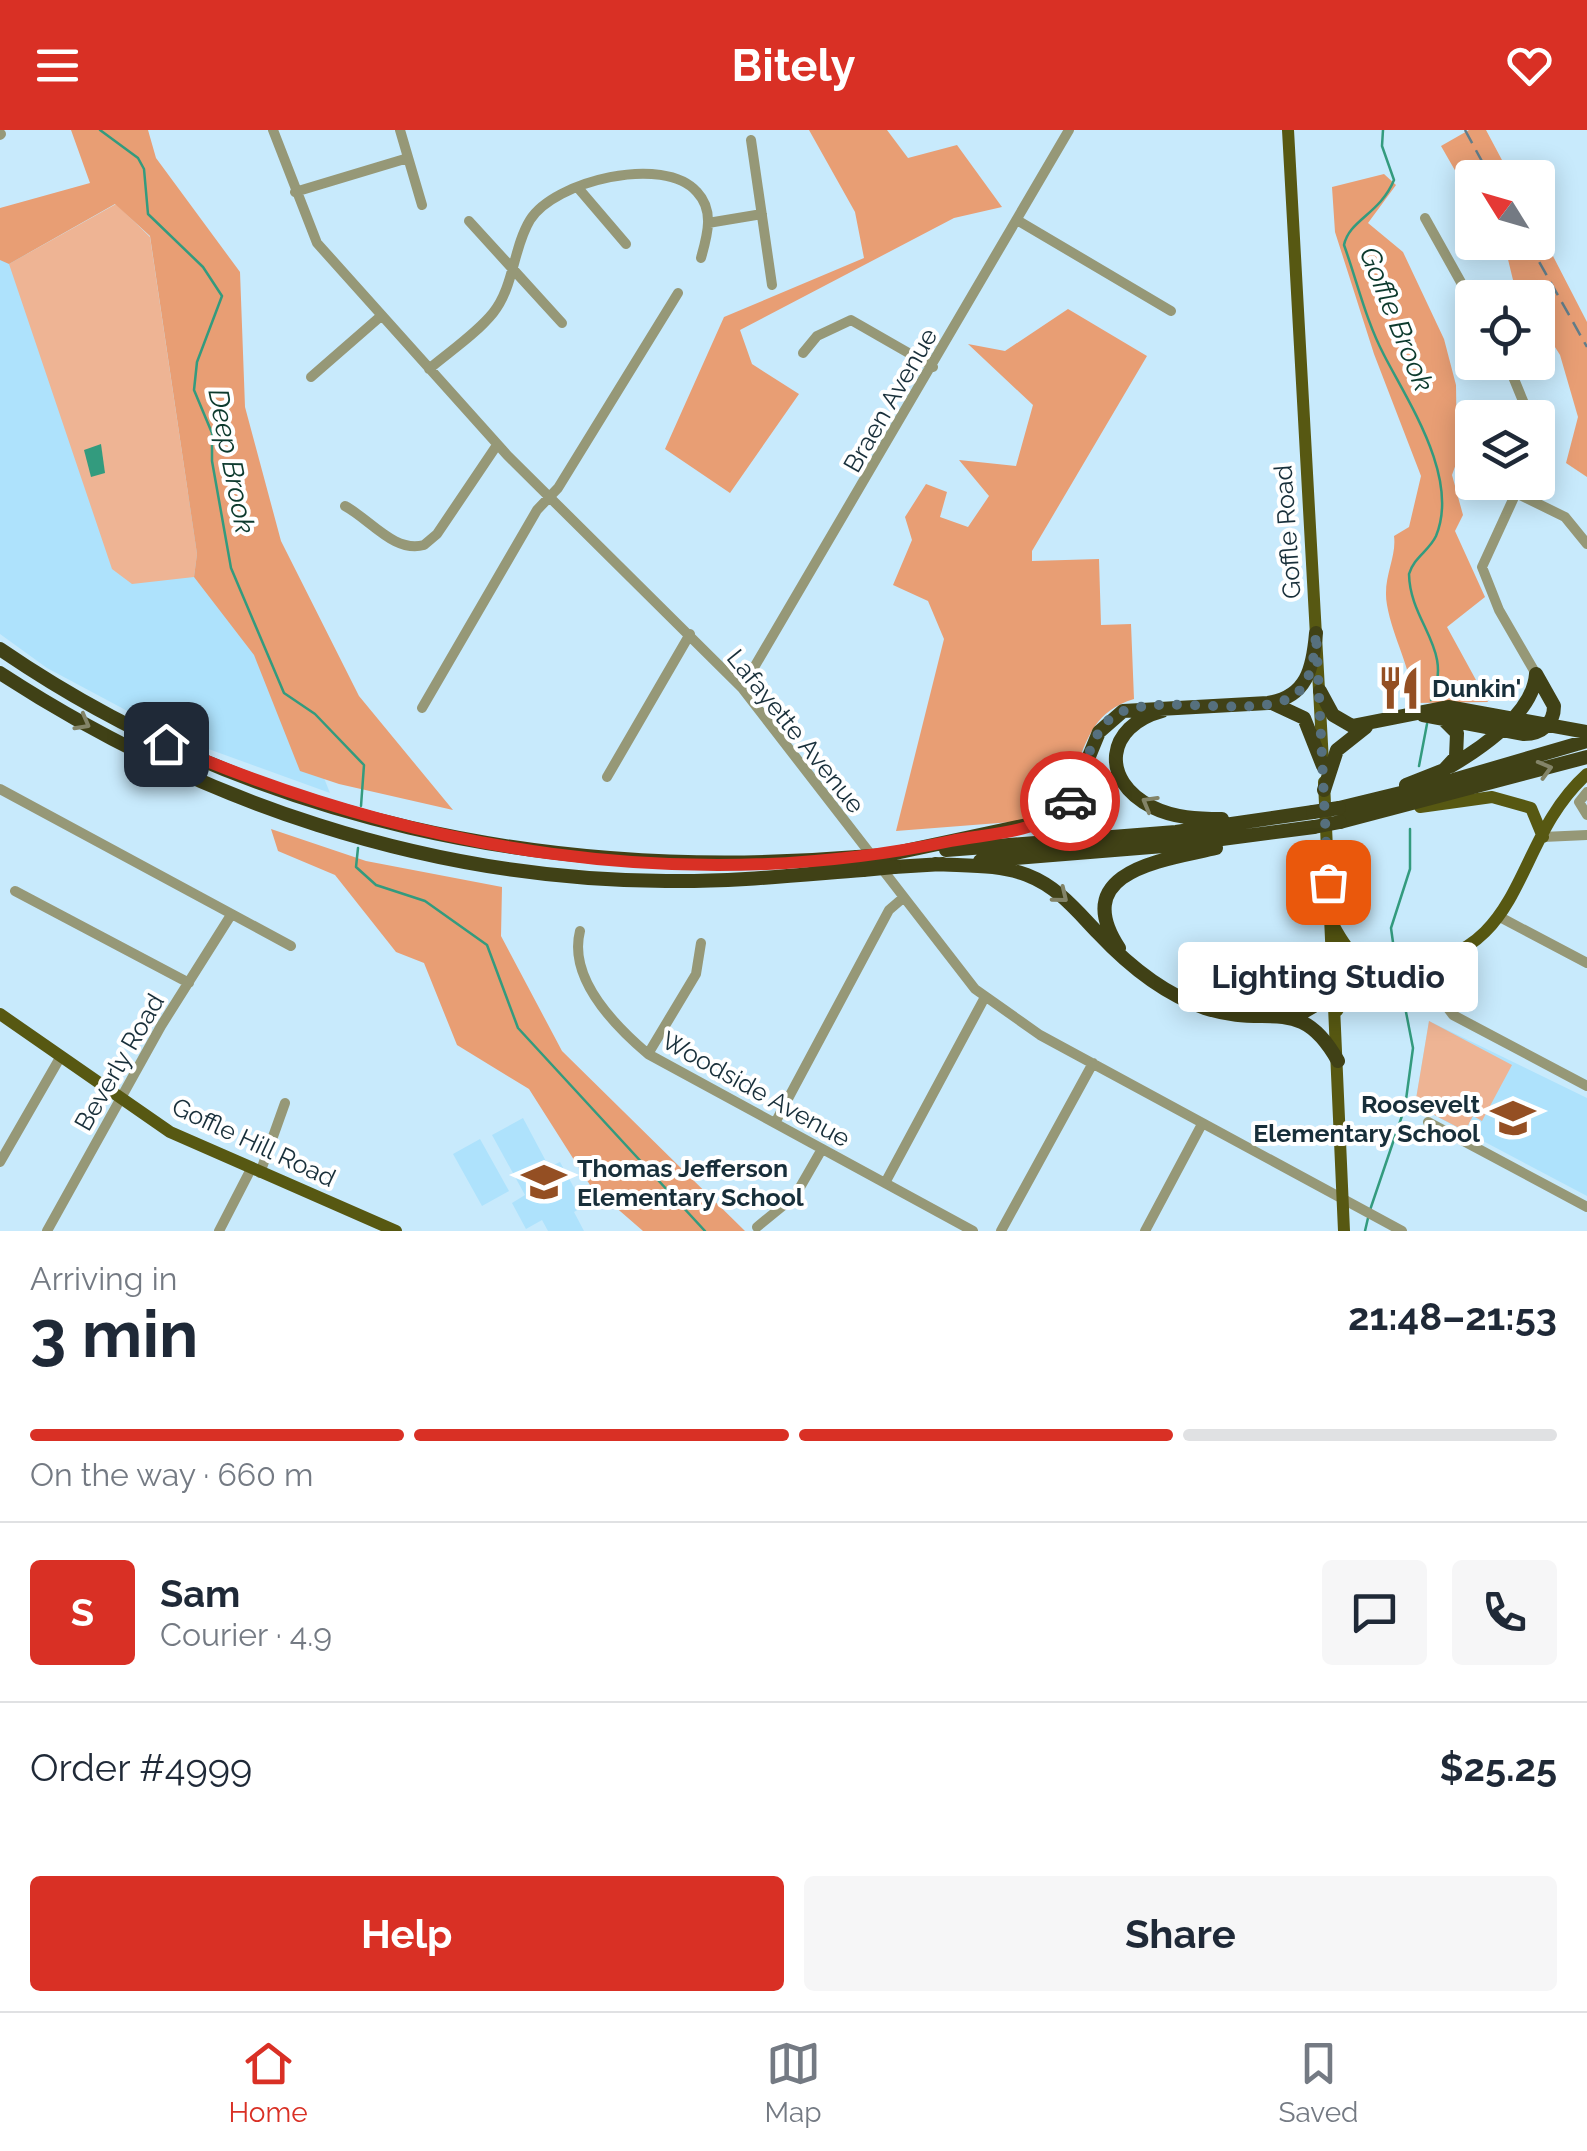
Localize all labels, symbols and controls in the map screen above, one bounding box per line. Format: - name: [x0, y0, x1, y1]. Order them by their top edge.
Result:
- icon: menu: [30, 38, 85, 93]
- icon: heart: [1502, 38, 1557, 93]
- text: Bitely: [732, 39, 855, 92]
- north arrow: [1455, 160, 1555, 260]
- map controls: [1455, 160, 1555, 500]
- water label: Goffle Brook: [1353, 242, 1440, 396]
- button: locate: [1455, 280, 1555, 380]
- street label: Braen Avenue: [837, 323, 943, 477]
- water label: Deep Brook: [201, 386, 262, 536]
- button: layers: [1455, 400, 1555, 500]
- street label: Goffle Road: [1267, 464, 1307, 600]
- street label: Lafayette Avenue: [721, 643, 871, 819]
- restaurant icon: Dunkin': [1375, 664, 1423, 712]
- place label: Dunkin': [1432, 673, 1522, 703]
- pin: [124, 702, 209, 787]
- one-way arrow: [72, 711, 90, 731]
- icon: home: [139, 717, 194, 772]
- courier: [1020, 751, 1120, 851]
- one-way arrow: [1536, 760, 1553, 781]
- icon: car: [1043, 774, 1098, 829]
- one-way arrow: [1142, 796, 1160, 816]
- pin: [1286, 840, 1371, 925]
- icon: bag: [1301, 855, 1356, 910]
- one-way arrow: [1049, 884, 1067, 902]
- callout: Lighting Studio: [1178, 942, 1478, 1012]
- text: Lighting Studio: [1211, 958, 1445, 995]
- street label: Beverly Road: [68, 988, 170, 1136]
- street label: Woodside Avenue: [657, 1025, 855, 1153]
- place label: Roosevelt Elementary School: [1253, 1089, 1480, 1148]
- street label: Goffle Hill Road: [167, 1091, 341, 1193]
- school or university icon: Roosevelt Elementary School: [1489, 1094, 1537, 1142]
- place label: Thomas Jefferson Elementary School: [577, 1153, 804, 1212]
- school or university icon: Thomas Jefferson Elementary School: [520, 1158, 568, 1206]
- text: Arriving in: [30, 1260, 177, 1297]
- text: 21:48–21:53: [1348, 1294, 1557, 1339]
- text: 3 min: [30, 1296, 198, 1372]
- text: On the way · 660 m: [30, 1456, 313, 1493]
- button: chat: [1322, 1560, 1427, 1665]
- button: phone: [1452, 1560, 1557, 1665]
- text: Sam: [160, 1571, 240, 1616]
- text: S: [71, 1590, 94, 1635]
- text: Courier · 4.9: [160, 1616, 332, 1653]
- text: Order #4999: [30, 1745, 252, 1790]
- text: $25.25: [1439, 1745, 1557, 1790]
- button: Help: [30, 1876, 784, 1991]
- button: Share: [804, 1876, 1557, 1991]
- tab: Home: [228, 2036, 308, 2129]
- tab: Map: [765, 2036, 822, 2129]
- tab: Saved: [1278, 2036, 1359, 2129]

